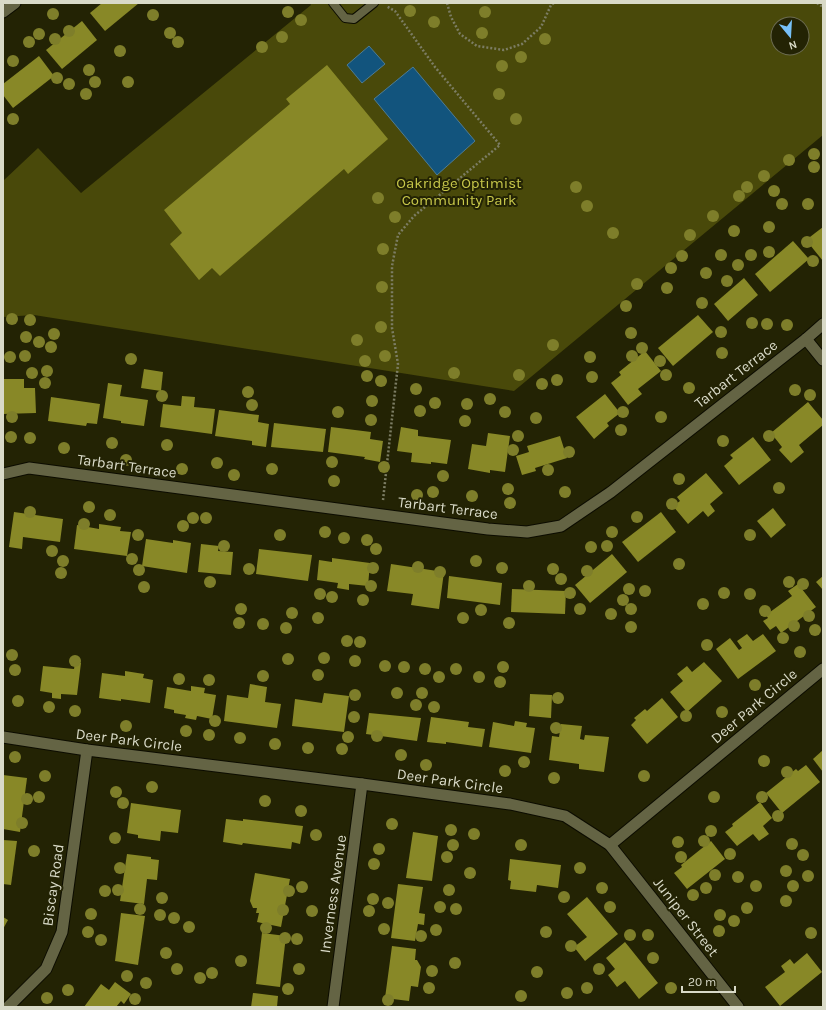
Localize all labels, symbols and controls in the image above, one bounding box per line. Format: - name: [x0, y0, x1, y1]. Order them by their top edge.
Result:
- north arrow: [770, 16, 810, 56]
- text: N: [787, 38, 799, 52]
- park label: Oakridge Optimist Community Park: [396, 174, 522, 209]
- street label: Tarbart Terrace: [691, 336, 781, 412]
- street label: Tarbart Terrace: [76, 450, 178, 482]
- street label: Tarbart Terrace: [397, 493, 499, 523]
- street label: Deer Park Circle: [707, 665, 801, 747]
- street label: Deer Park Circle: [75, 725, 183, 755]
- street label: Deer Park Circle: [396, 765, 504, 797]
- street label: Inverness Avenue: [316, 834, 350, 954]
- street label: Biscay Road: [38, 843, 68, 927]
- street label: Juniper Street: [650, 874, 723, 960]
- scale bar: [682, 968, 735, 994]
- text: 20 m: [688, 975, 716, 989]

